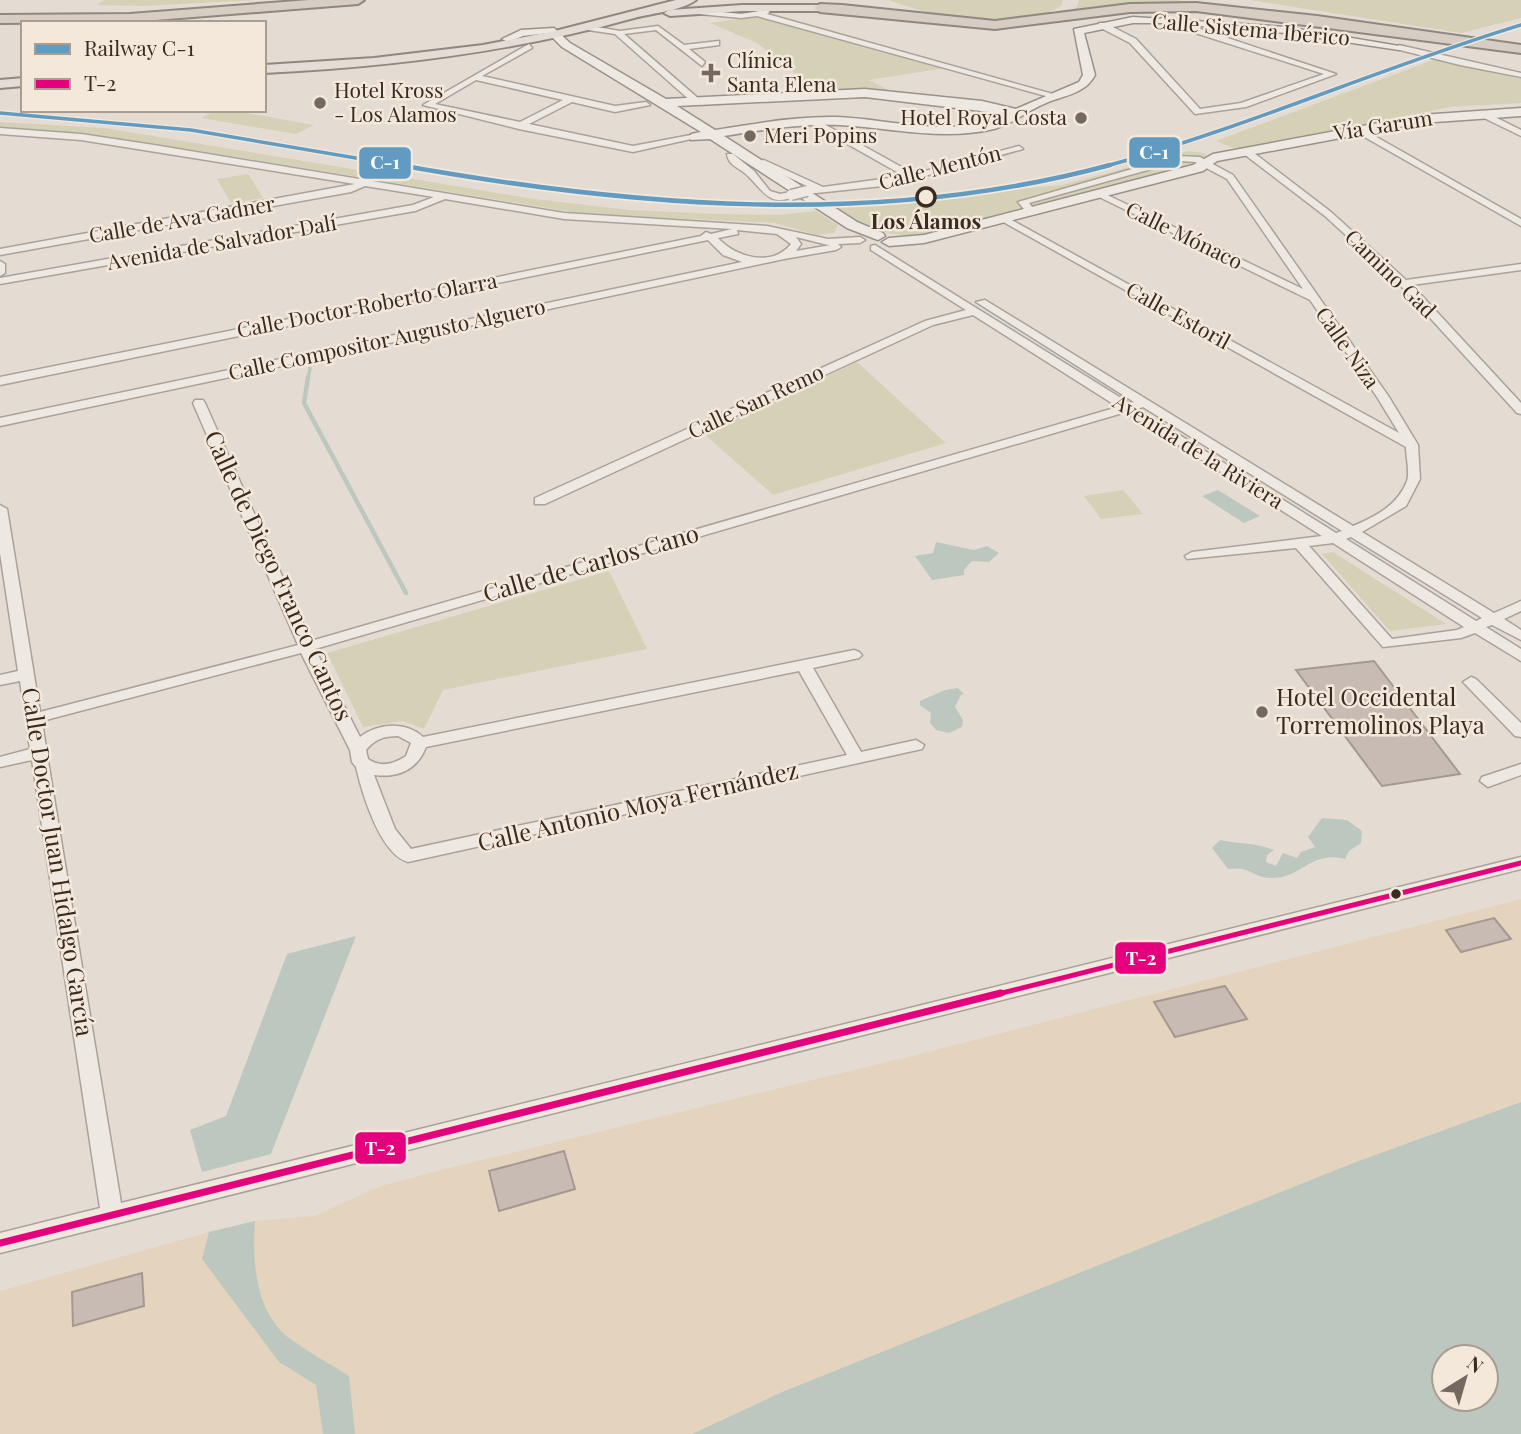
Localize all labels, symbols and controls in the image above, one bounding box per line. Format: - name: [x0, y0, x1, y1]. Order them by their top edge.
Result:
- street label: Calle Sistema Ibérico: [1151, 5, 1351, 51]
- legend: [21, 21, 266, 112]
- text: Railway C-1: [84, 33, 195, 61]
- place label: Clínica Santa Elena: [727, 45, 837, 97]
- marker: Clínica Santa Elena: [701, 63, 721, 83]
- text: T-2: [84, 68, 116, 96]
- place label: Hotel Kross - Los Alamos: [334, 75, 457, 127]
- marker: Hotel Kross - Los Alamos: [312, 95, 328, 111]
- place label: Hotel Royal Costa: [900, 102, 1068, 130]
- street label: Vía Garum: [1330, 102, 1435, 146]
- marker: Hotel Royal Costa: [1073, 110, 1089, 126]
- place label: Meri Popins: [764, 120, 877, 148]
- marker: Meri Popins: [742, 128, 758, 144]
- line badge: C-1: [1128, 136, 1181, 169]
- street label: Calle Mentón: [875, 137, 1004, 195]
- text: C-1: [1139, 138, 1169, 164]
- line badge: C-1: [358, 146, 412, 180]
- text: C-1: [370, 148, 400, 174]
- marker: Los Álamos: [916, 187, 936, 207]
- street label: Calle de Ava Gadner: [86, 188, 278, 248]
- street label: Calle Mónaco: [1122, 194, 1248, 275]
- place label: Los Álamos: [871, 206, 981, 234]
- street label: Avenida de Salvador Dalí: [104, 207, 338, 275]
- street label: Camino Gad: [1340, 222, 1443, 323]
- street label: Calle Doctor Roberto Olarra: [234, 265, 500, 343]
- street label: Calle Estoril: [1122, 274, 1236, 354]
- street label: Calle Compositor Augusto Alguero: [226, 291, 548, 385]
- street label: Calle Niza: [1310, 300, 1387, 394]
- street label: Calle San Remo: [683, 357, 827, 444]
- street label: Avenida de la Riviera: [1108, 386, 1290, 514]
- street label: Calle de Diego Franco Cantos: [198, 425, 361, 725]
- street label: Calle de Carlos Cano: [479, 516, 702, 608]
- place label: Hotel Occidental Torremolinos Playa: [1276, 680, 1485, 740]
- street label: Calle Doctor Juan Hidalgo García: [16, 685, 102, 1038]
- marker: Hotel Occidental Torremolinos Playa: [1254, 704, 1270, 720]
- street label: Calle Antonio Moya Fernández: [474, 753, 801, 858]
- unlabelled marker: [1389, 887, 1403, 901]
- line badge: T-2: [1114, 941, 1167, 975]
- text: T-2: [1126, 944, 1156, 970]
- line badge: T-2: [354, 1131, 407, 1165]
- text: T-2: [365, 1134, 395, 1160]
- north arrow: [1430, 1343, 1500, 1413]
- text: N: [1463, 1349, 1489, 1378]

